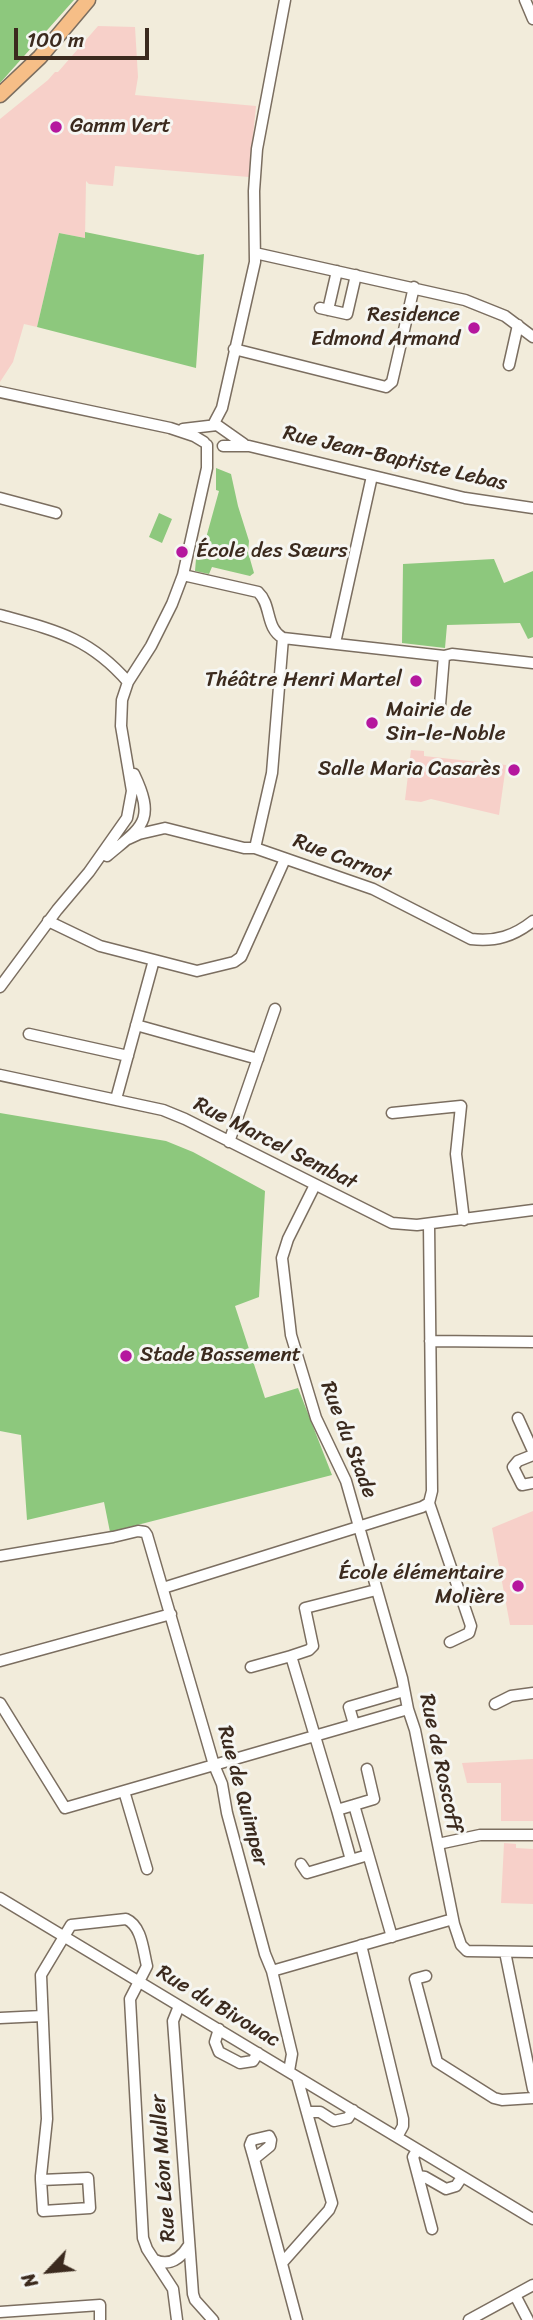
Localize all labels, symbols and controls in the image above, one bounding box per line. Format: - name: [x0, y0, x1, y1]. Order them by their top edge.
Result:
- scale bar: [18, 14, 152, 58]
- text: 100 m: [27, 21, 84, 59]
- place label: Gamm Vert: [70, 114, 171, 140]
- marker: Gamm Vert: [48, 119, 64, 135]
- place label: Residence Edmond Armand: [311, 303, 460, 353]
- marker: Residence Edmond Armand: [466, 320, 482, 336]
- street label: Rue Jean-Baptiste Lebas: [281, 421, 509, 497]
- place label: École des Sœurs: [196, 539, 348, 565]
- marker: École des Sœurs: [174, 544, 190, 560]
- place label: Théâtre Henri Martel: [205, 668, 402, 694]
- marker: Théâtre Henri Martel: [408, 673, 424, 689]
- place label: Mairie de Sin-le-Noble: [386, 698, 506, 748]
- marker: Mairie de Sin-le-Noble: [364, 715, 380, 731]
- place label: Salle Maria Casarès: [318, 757, 500, 783]
- marker: Salle Maria Casarès: [506, 762, 522, 778]
- street label: Rue Carnot: [289, 829, 395, 889]
- street label: Rue Marcel Sembat: [189, 1092, 361, 1196]
- place label: Stade Bassement: [140, 1343, 301, 1369]
- marker: Stade Bassement: [118, 1348, 134, 1364]
- street label: Rue du Stade: [314, 1378, 382, 1502]
- place label: École élémentaire Molière: [338, 1561, 504, 1611]
- marker: École élémentaire Molière: [510, 1578, 526, 1594]
- street label: Rue de Roscoff: [413, 1692, 467, 1834]
- street label: Rue de Quimper: [211, 1723, 273, 1869]
- street label: Rue du Bivouac: [152, 1960, 284, 2054]
- street label: Rue Léon Muller: [146, 2093, 182, 2243]
- north arrow: [14, 2236, 84, 2306]
- text: N: [12, 2267, 47, 2294]

